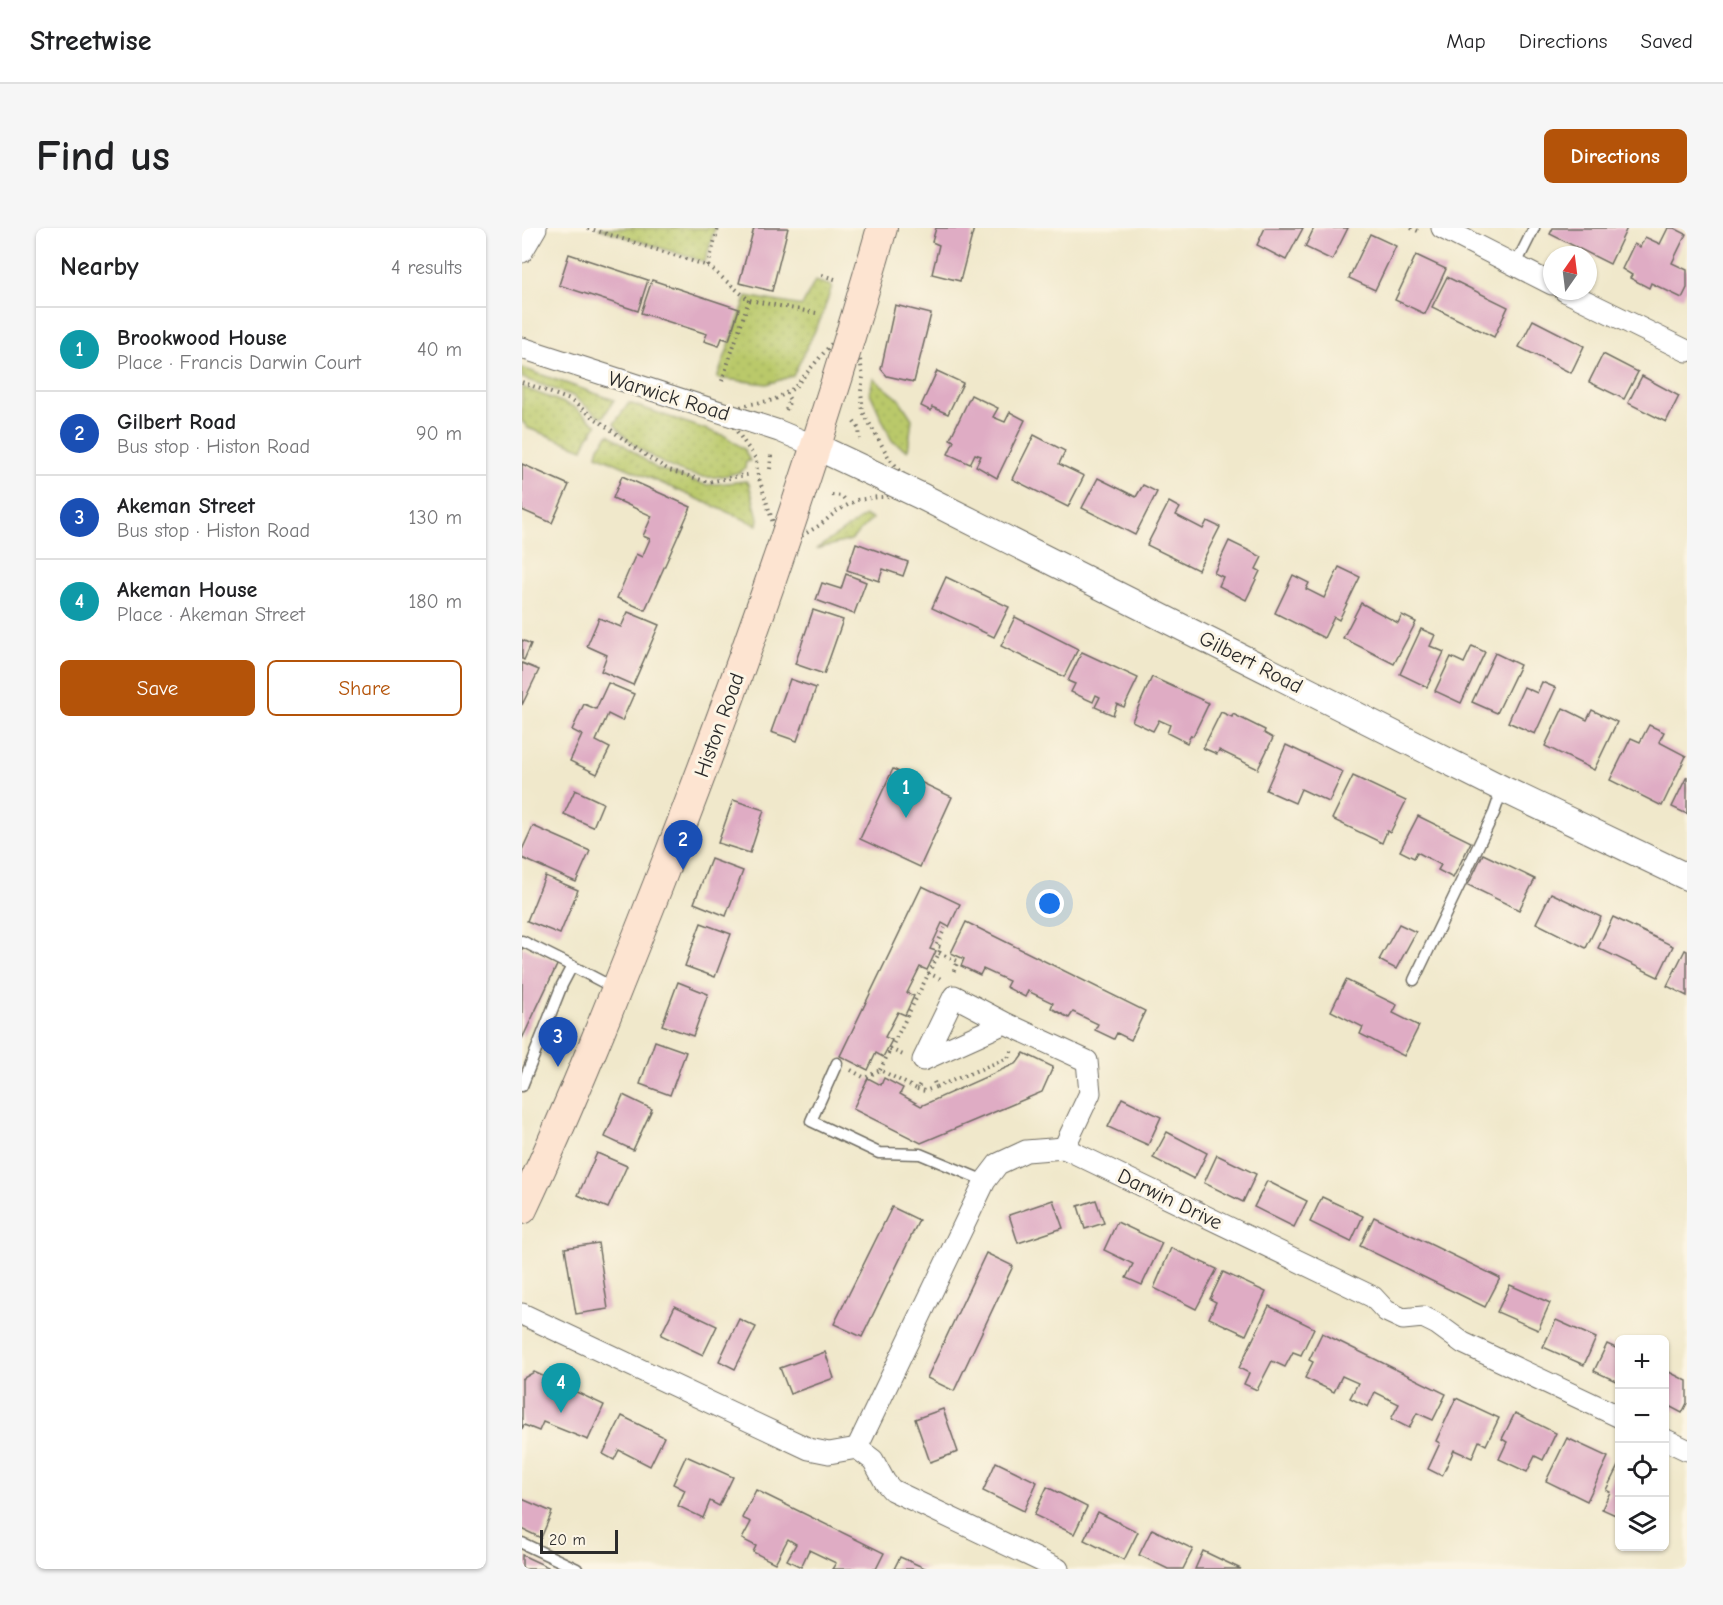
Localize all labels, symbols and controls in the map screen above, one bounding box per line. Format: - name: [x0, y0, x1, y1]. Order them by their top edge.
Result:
- text: Streetwise: [30, 25, 151, 57]
- text: Map: [1446, 29, 1486, 53]
- text: Directions: [1519, 29, 1608, 53]
- text: Saved: [1641, 29, 1693, 53]
- button: Directions: [1544, 129, 1687, 183]
- text: Find us: [36, 132, 170, 181]
- north arrow: [1543, 246, 1597, 300]
- text: Nearby: [60, 252, 139, 282]
- text: 4 results: [391, 256, 462, 279]
- text: Brookwood House: [117, 325, 287, 351]
- text: 1: [76, 338, 83, 361]
- text: 40 m: [417, 338, 462, 361]
- text: Place · Francis Darwin Court: [117, 351, 361, 374]
- street label: Warwick Road: [605, 366, 733, 426]
- text: Gilbert Road: [117, 409, 236, 435]
- text: 2: [75, 422, 84, 445]
- text: 90 m: [416, 422, 462, 445]
- text: Bus stop · Histon Road: [117, 435, 310, 458]
- text: Akeman Street: [117, 493, 255, 519]
- text: 3: [75, 506, 84, 529]
- text: 130 m: [409, 506, 462, 529]
- text: Bus stop · Histon Road: [117, 519, 310, 542]
- text: Akeman House: [117, 577, 257, 603]
- text: 4: [75, 590, 84, 613]
- text: 180 m: [408, 590, 462, 613]
- text: Place · Akeman Street: [117, 603, 305, 626]
- street label: Gilbert Road: [1195, 626, 1307, 698]
- button: Save: [60, 660, 255, 716]
- button: Share: [267, 660, 462, 716]
- street label: Histon Road: [689, 670, 749, 780]
- pin: 1: [886, 768, 926, 818]
- pin: 2: [664, 820, 702, 870]
- your location: [1035, 889, 1064, 918]
- pin: 3: [538, 1018, 578, 1067]
- street label: Darwin Drive: [1114, 1163, 1226, 1235]
- map controls: [1615, 1335, 1669, 1551]
- button: +: [1615, 1335, 1669, 1389]
- pin: 4: [542, 1364, 580, 1413]
- button: −: [1615, 1389, 1669, 1443]
- button: locate: [1615, 1443, 1669, 1497]
- button: layers: [1615, 1497, 1669, 1551]
- scale bar: [540, 1527, 618, 1554]
- text: 20 m: [549, 1531, 586, 1549]

